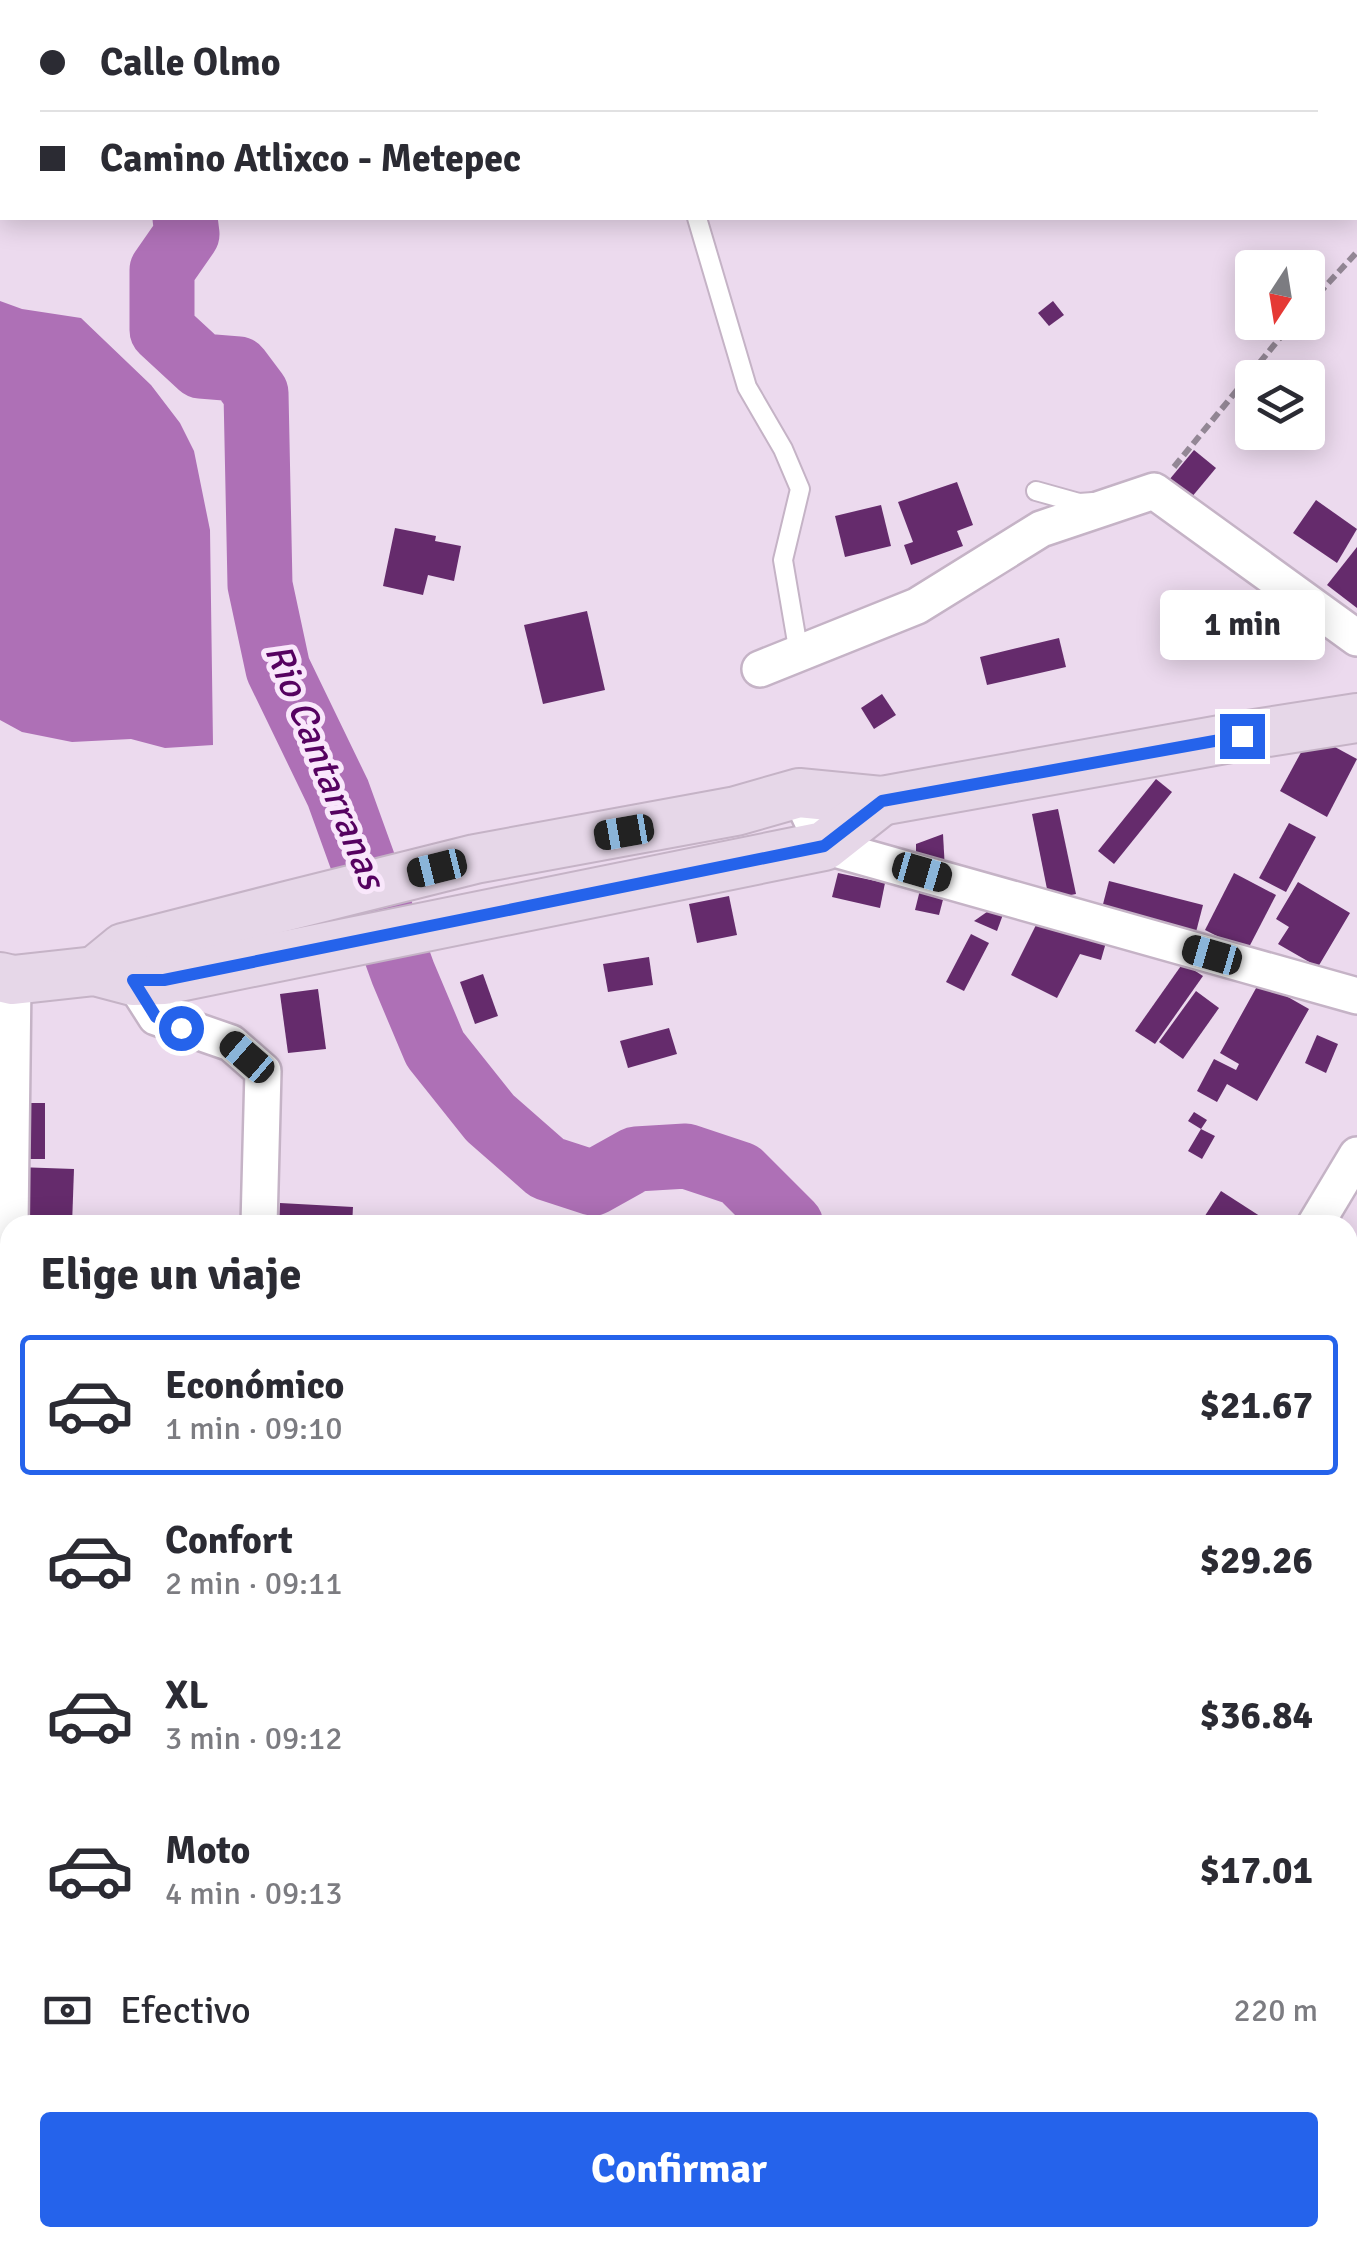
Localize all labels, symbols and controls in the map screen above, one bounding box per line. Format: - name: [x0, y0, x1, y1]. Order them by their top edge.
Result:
- text: Calle Olmo: [100, 39, 281, 86]
- text: Camino Atlixco - Metepec: [100, 135, 521, 182]
- north arrow: [1235, 250, 1325, 340]
- map controls: [1235, 250, 1325, 450]
- button: layers: [1235, 360, 1325, 450]
- callout: 1 min: [1160, 591, 1324, 661]
- text: 1 min: [1204, 605, 1281, 644]
- water label: Rio Cantarranas: [254, 637, 397, 898]
- route end: [1220, 714, 1265, 759]
- car: [592, 812, 656, 852]
- car: [404, 846, 470, 890]
- car: [889, 849, 955, 895]
- car: [1179, 932, 1245, 978]
- route start: [159, 1006, 204, 1051]
- car: [215, 1026, 279, 1088]
- text: Elige un viaje: [40, 1247, 302, 1302]
- icon: car: [45, 1360, 135, 1450]
- text: Económico: [165, 1362, 344, 1409]
- text: $21.67: [1200, 1382, 1313, 1429]
- text: 1 min · 09:10: [165, 1409, 343, 1448]
- icon: car: [45, 1515, 135, 1605]
- text: Confort: [165, 1517, 293, 1564]
- text: $29.26: [1200, 1537, 1313, 1584]
- text: 2 min · 09:11: [165, 1564, 343, 1603]
- icon: car: [45, 1670, 135, 1760]
- text: XL: [165, 1672, 208, 1719]
- text: $36.84: [1200, 1692, 1313, 1739]
- text: 3 min · 09:12: [165, 1719, 343, 1758]
- icon: car: [45, 1825, 135, 1915]
- text: Moto: [165, 1827, 250, 1874]
- text: $17.01: [1200, 1847, 1313, 1894]
- text: 4 min · 09:13: [165, 1874, 343, 1913]
- icon: cash: [40, 1983, 95, 2038]
- text: Efectivo: [120, 1987, 251, 2034]
- text: 220 m: [1234, 1991, 1318, 2030]
- button: Confirmar: [40, 2112, 1318, 2227]

